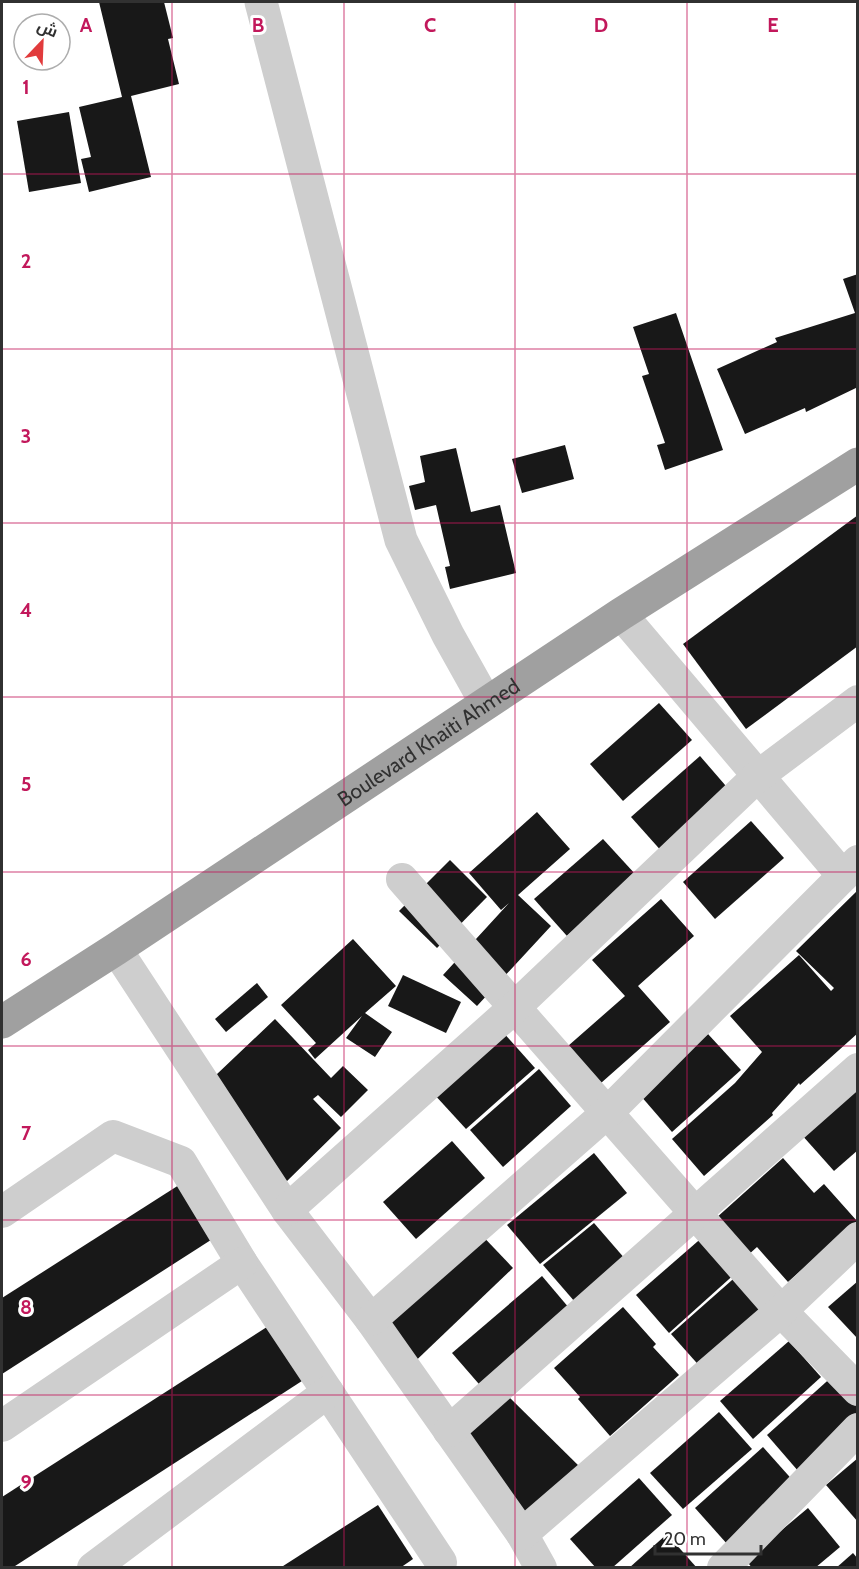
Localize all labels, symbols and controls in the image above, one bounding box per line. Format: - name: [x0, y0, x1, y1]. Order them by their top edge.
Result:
- north arrow: [12, 12, 72, 72]
- text: A: [80, 13, 93, 37]
- text: B: [252, 13, 264, 37]
- text: C: [424, 13, 436, 37]
- text: D: [594, 13, 608, 37]
- text: E: [767, 13, 779, 37]
- text: ش: [35, 16, 61, 41]
- text: 1: [22, 75, 30, 99]
- text: 2: [21, 249, 31, 273]
- text: 3: [21, 424, 31, 448]
- text: 4: [20, 598, 32, 622]
- street label: Boulevard Khaiti Ahmed: [333, 673, 524, 811]
- text: 5: [21, 772, 31, 796]
- text: 6: [20, 947, 32, 971]
- text: 7: [21, 1121, 32, 1145]
- text: 8: [20, 1295, 32, 1319]
- text: 9: [20, 1470, 32, 1494]
- scale bar: [655, 1518, 762, 1556]
- text: 20 m: [664, 1528, 706, 1550]

